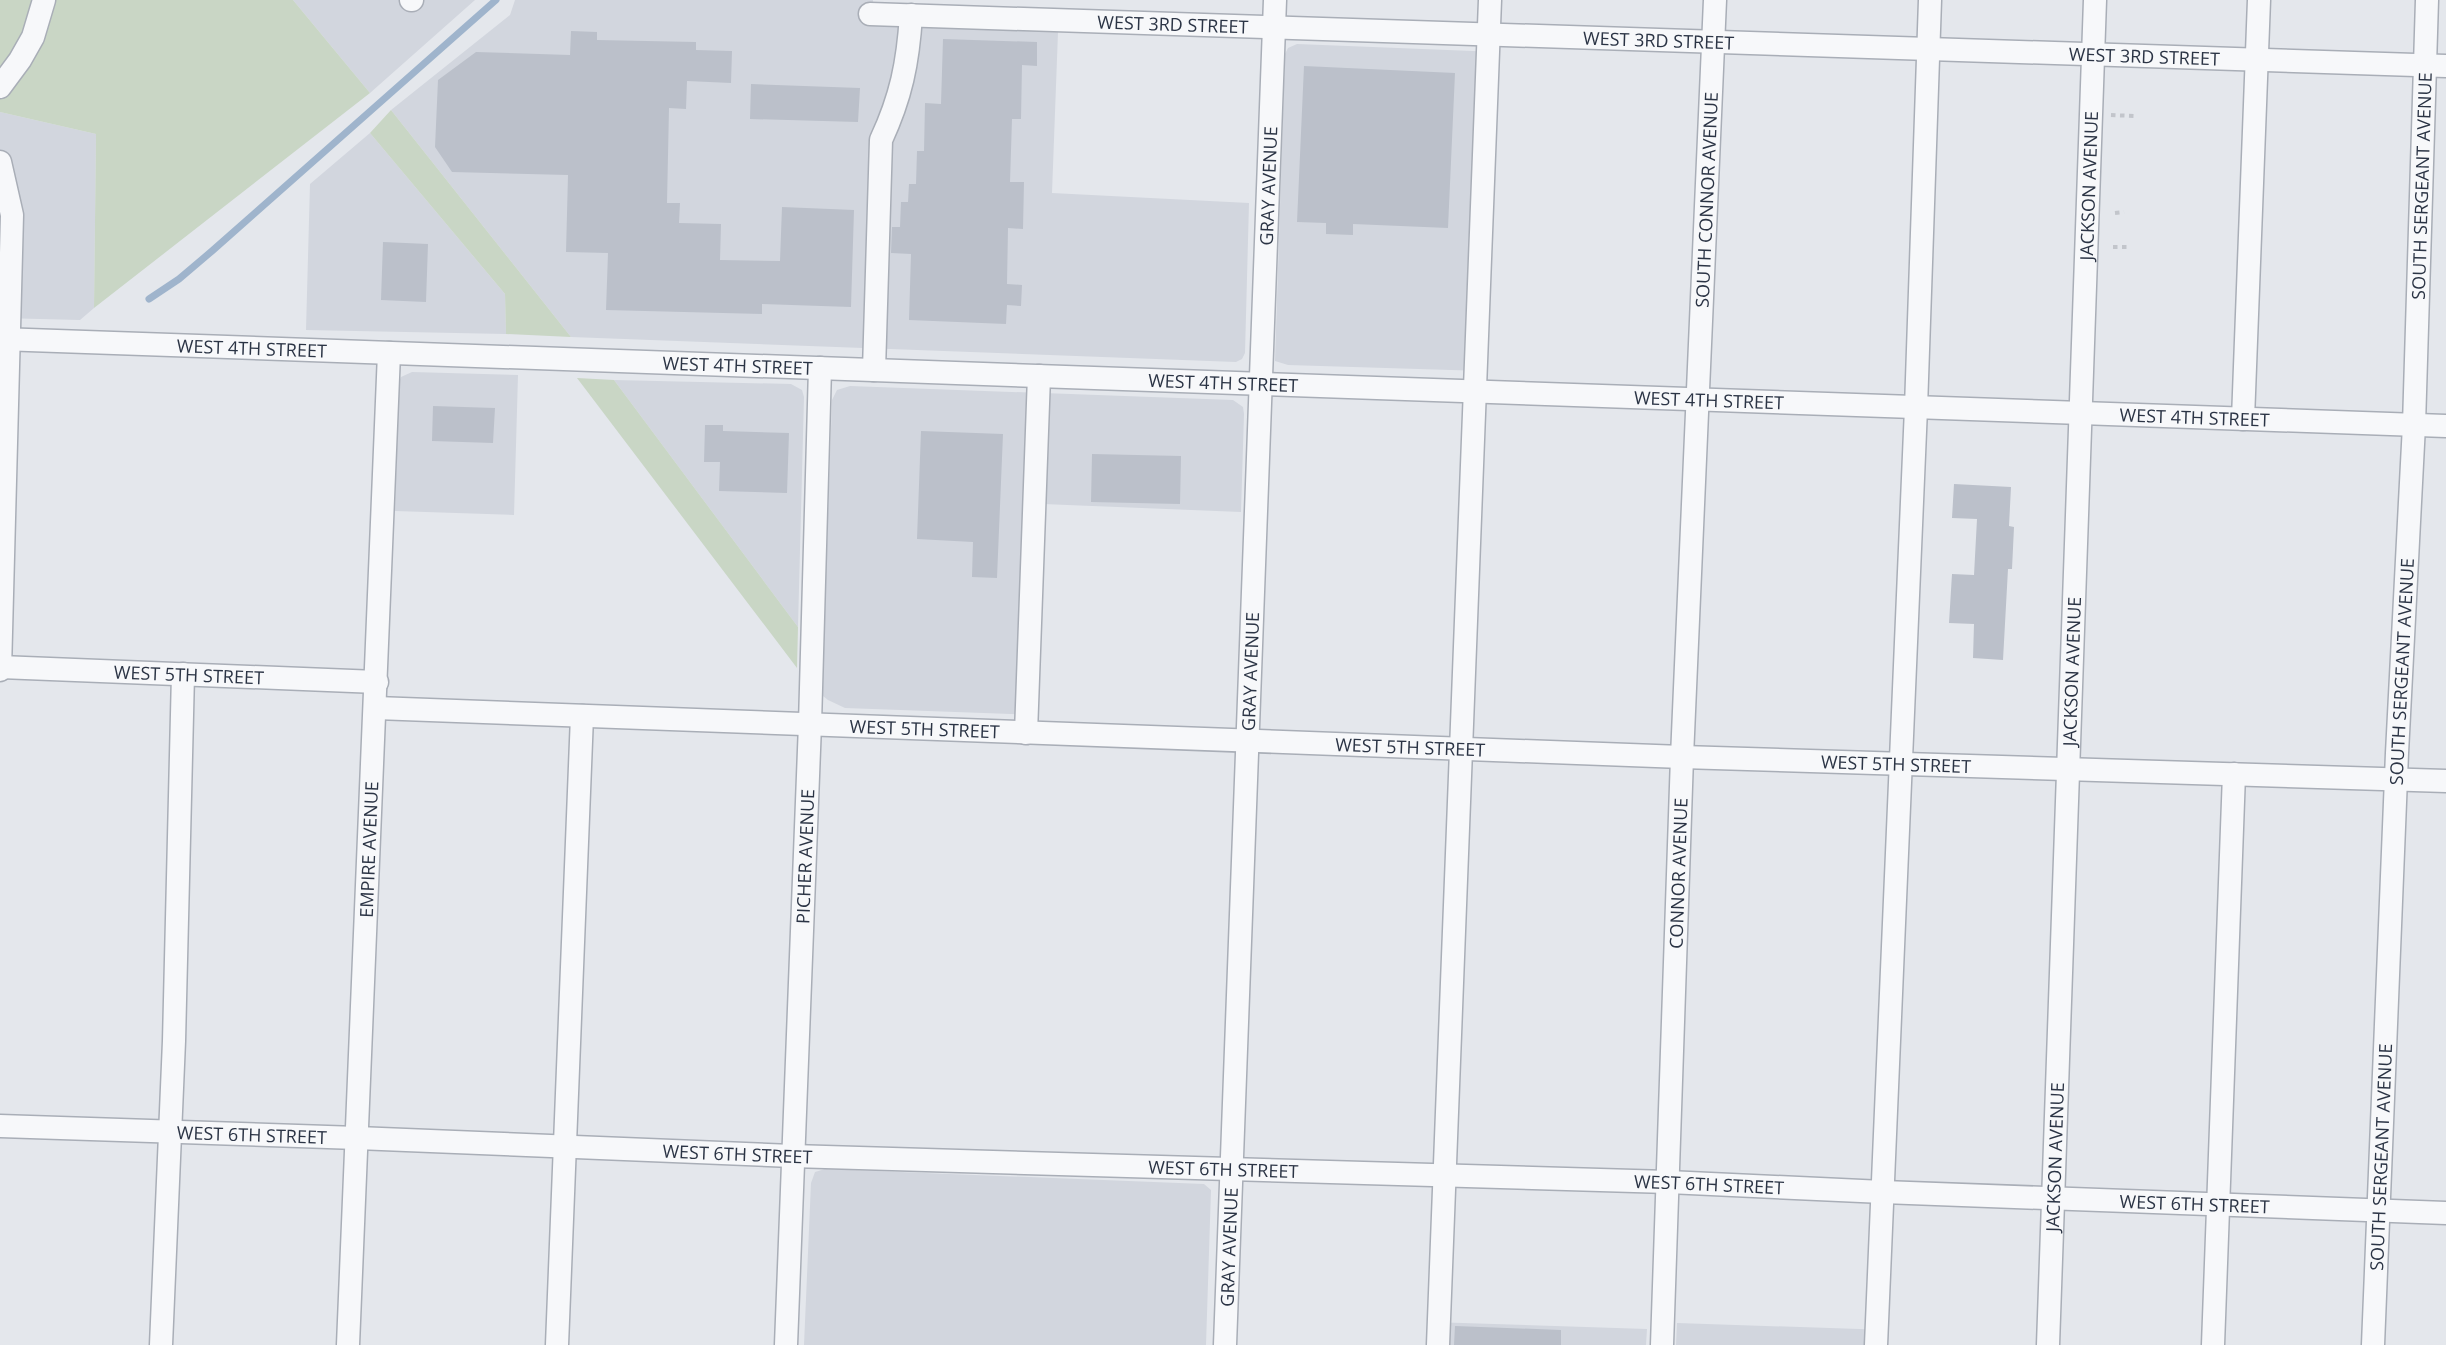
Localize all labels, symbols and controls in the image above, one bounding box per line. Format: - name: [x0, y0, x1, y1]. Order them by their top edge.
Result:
- street label: WEST 3RD STREET: [1097, 10, 1249, 38]
- street label: WEST 3RD STREET: [1583, 26, 1735, 55]
- street label: WEST 3RD STREET: [2068, 42, 2220, 71]
- street label: SOUTH SERGEANT AVENUE: [2406, 72, 2437, 300]
- street label: SOUTH CONNOR AVENUE: [1690, 91, 1723, 308]
- street label: JACKSON AVENUE: [2074, 111, 2103, 263]
- street label: GRAY AVENUE: [1254, 126, 1282, 246]
- street label: WEST 4TH STREET: [176, 333, 327, 363]
- street label: WEST 4TH STREET: [662, 351, 813, 380]
- street label: WEST 4TH STREET: [1148, 368, 1299, 397]
- street label: WEST 4TH STREET: [1633, 385, 1784, 414]
- street label: WEST 4TH STREET: [2119, 402, 2270, 432]
- street label: SOUTH SERGEANT AVENUE: [2384, 557, 2419, 786]
- street label: JACKSON AVENUE: [2057, 596, 2086, 749]
- street label: GRAY AVENUE: [1236, 611, 1264, 731]
- street label: WEST 5TH STREET: [113, 660, 264, 689]
- street label: WEST 5TH STREET: [849, 714, 1000, 743]
- street label: WEST 5TH STREET: [1335, 732, 1486, 762]
- street label: WEST 5TH STREET: [1821, 749, 1971, 778]
- street label: EMPIRE AVENUE: [354, 781, 383, 918]
- street label: PICHER AVENUE: [790, 788, 819, 924]
- street label: CONNOR AVENUE: [1663, 797, 1693, 949]
- street label: SOUTH SERGEANT AVENUE: [2364, 1043, 2397, 1271]
- street label: JACKSON AVENUE: [2040, 1082, 2069, 1234]
- street label: WEST 6TH STREET: [176, 1120, 327, 1149]
- street label: WEST 6TH STREET: [662, 1139, 813, 1169]
- street label: WEST 6TH STREET: [1148, 1155, 1299, 1183]
- street label: WEST 6TH STREET: [1634, 1169, 1785, 1199]
- street label: GRAY AVENUE: [1214, 1187, 1243, 1307]
- street label: WEST 6TH STREET: [2119, 1189, 2270, 1218]

